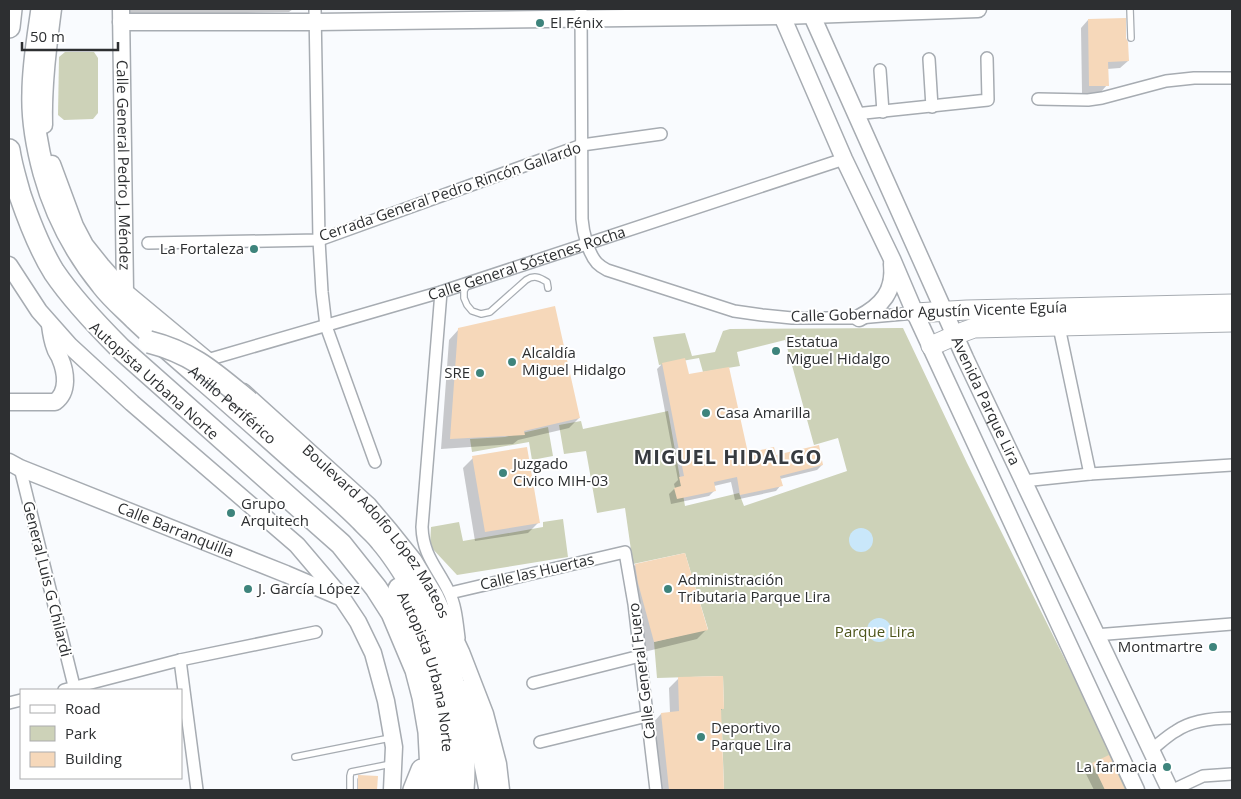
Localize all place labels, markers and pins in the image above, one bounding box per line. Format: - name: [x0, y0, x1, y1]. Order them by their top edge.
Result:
- place label: El Fénix: [550, 12, 603, 32]
- marker: El Fénix: [534, 17, 546, 29]
- place label: La Fortaleza: [160, 238, 244, 258]
- marker: La Fortaleza: [248, 243, 260, 255]
- place label: Estatua Miguel Hidalgo: [786, 331, 890, 368]
- place label: Alcaldía Miguel Hidalgo: [522, 342, 626, 379]
- marker: Estatua Miguel Hidalgo: [770, 345, 782, 357]
- marker: Alcaldía Miguel Hidalgo: [506, 356, 518, 368]
- place label: SRE: [444, 362, 470, 382]
- marker: SRE: [474, 367, 486, 379]
- place label: Casa Amarilla: [716, 402, 811, 422]
- marker: Casa Amarilla: [700, 407, 712, 419]
- place label: Juzgado Civico MIH-03: [511, 453, 608, 490]
- marker: Juzgado Civico MIH-03: [497, 467, 509, 479]
- place label: Grupo Arquitech: [241, 493, 309, 530]
- marker: Grupo Arquitech: [225, 507, 237, 519]
- place label: Administración Tributaria Parque Lira: [678, 569, 831, 606]
- place label: J. García López: [256, 578, 360, 598]
- marker: J. García López: [242, 583, 254, 595]
- marker: Administración Tributaria Parque Lira: [662, 583, 674, 595]
- place label: Montmartre: [1118, 636, 1203, 656]
- marker: Montmartre: [1207, 641, 1219, 653]
- place label: Deportivo Parque Lira: [711, 717, 791, 754]
- marker: Deportivo Parque Lira: [695, 731, 707, 743]
- place label: La farmacia: [1076, 756, 1157, 776]
- marker: La farmacia: [1161, 761, 1173, 773]

